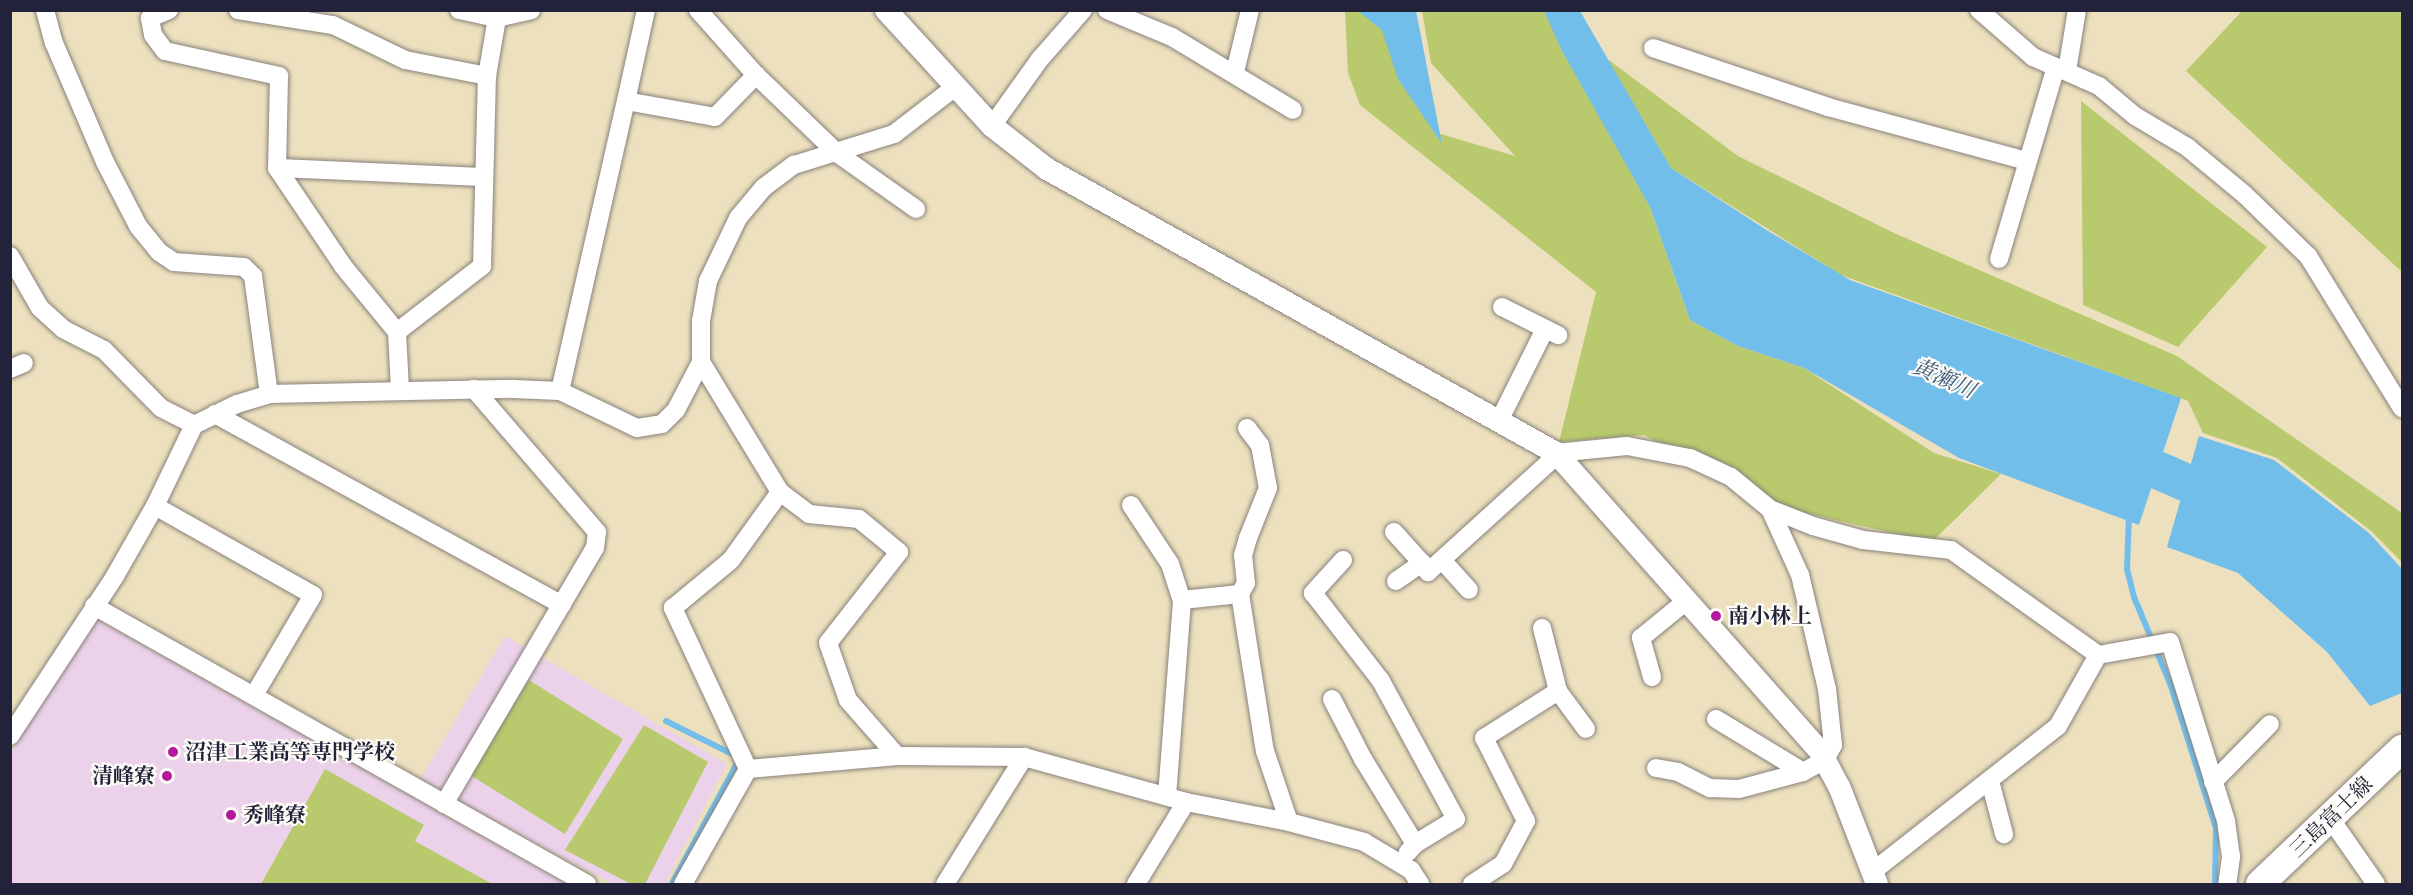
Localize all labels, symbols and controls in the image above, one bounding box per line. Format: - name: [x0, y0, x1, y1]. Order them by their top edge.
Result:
- water label: 黄瀬川: [1908, 353, 1980, 403]
- place label: 南小林上: [1728, 603, 1812, 629]
- marker: 南小林上: [1709, 609, 1723, 623]
- place label: 沼津工業高等専門学校: [185, 739, 395, 765]
- marker: 沼津工業高等専門学校: [166, 745, 180, 759]
- place label: 清峰寮: [92, 763, 155, 789]
- marker: 清峰寮: [160, 769, 174, 783]
- street label: 三島富士線: [2284, 771, 2378, 863]
- place label: 秀峰寮: [243, 802, 306, 828]
- marker: 秀峰寮: [224, 808, 238, 822]

